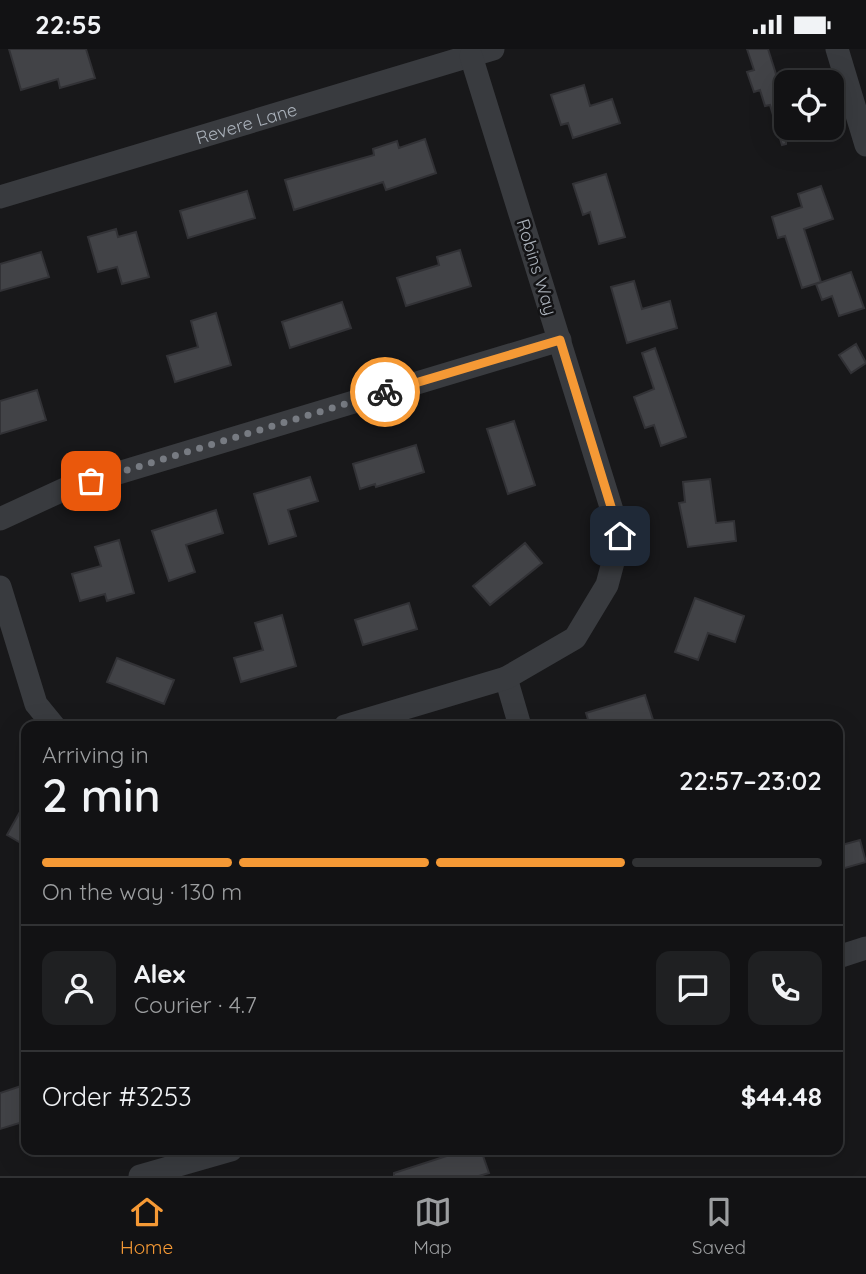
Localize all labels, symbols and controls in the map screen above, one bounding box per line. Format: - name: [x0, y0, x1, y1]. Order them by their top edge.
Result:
- text: 22:55: [35, 8, 102, 41]
- map controls: [774, 70, 844, 140]
- button: locate: [774, 70, 844, 140]
- street label: Revere Lane: [193, 97, 299, 149]
- street label: Robins Way: [511, 216, 563, 318]
- courier: [350, 357, 420, 427]
- icon: bike: [366, 373, 404, 411]
- pin: [61, 451, 121, 511]
- icon: bag: [72, 462, 110, 500]
- pin: [590, 506, 650, 566]
- icon: home: [601, 517, 639, 555]
- text: Arriving in: [42, 740, 149, 769]
- text: 22:57–23:02: [679, 764, 822, 797]
- text: 2 min: [42, 766, 161, 824]
- text: On the way · 130 m: [42, 877, 242, 906]
- button: person: [42, 951, 116, 1025]
- button: chat: [656, 951, 730, 1025]
- button: phone: [748, 951, 822, 1025]
- text: Alex: [134, 957, 185, 990]
- text: Courier · 4.7: [134, 990, 257, 1019]
- text: Order #3253: [42, 1080, 192, 1113]
- text: $44.48: [741, 1080, 822, 1113]
- tab: Home: [120, 1193, 173, 1259]
- tab: Map: [413, 1193, 452, 1259]
- tab: Saved: [692, 1193, 746, 1259]

